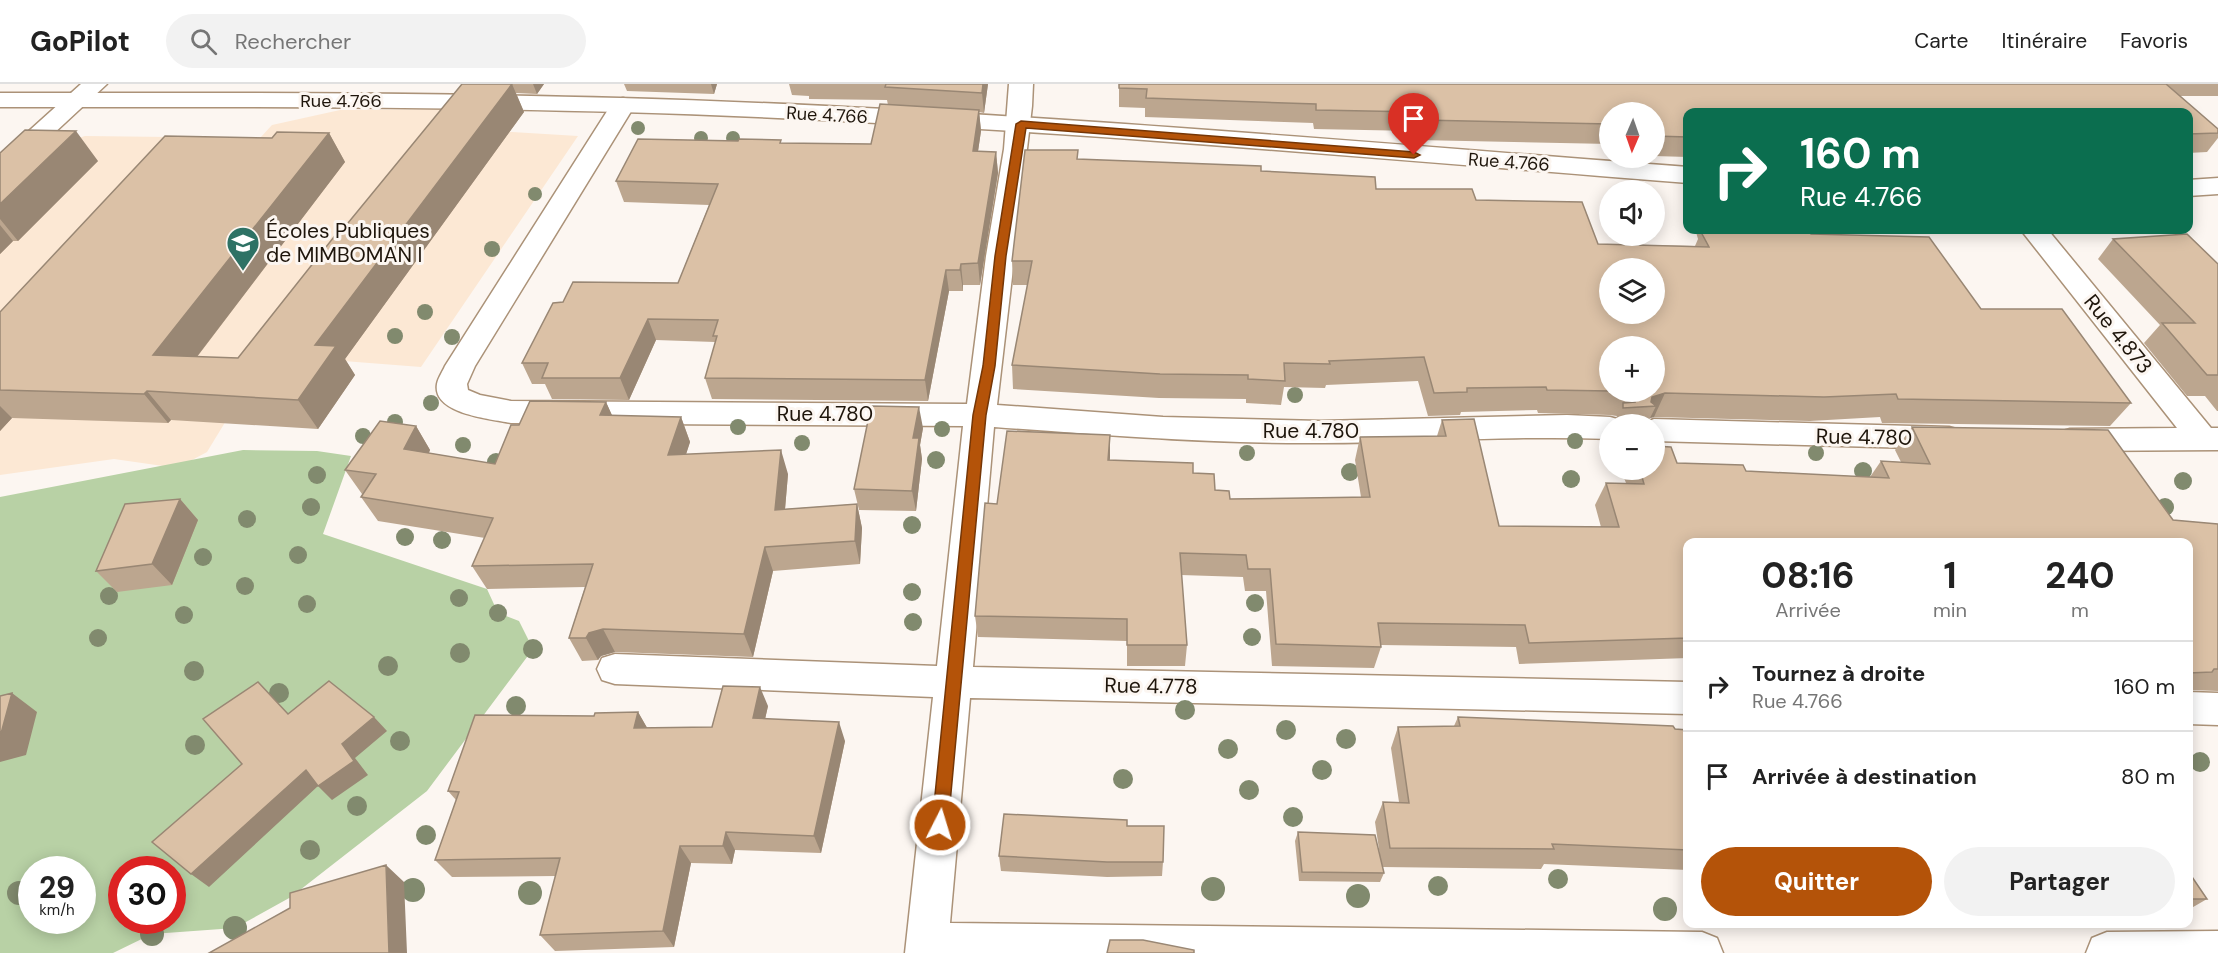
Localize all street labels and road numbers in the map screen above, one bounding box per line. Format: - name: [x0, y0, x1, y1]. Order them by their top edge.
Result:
- street label: Rue 4.766: [300, 89, 382, 113]
- street label: Rue 4.766: [786, 101, 868, 129]
- street label: Rue 4.766: [1467, 147, 1551, 177]
- street label: Rue 4.873: [2077, 289, 2159, 379]
- street label: Rue 4.780: [777, 400, 873, 428]
- street label: Rue 4.780: [1263, 417, 1359, 445]
- street label: Rue 4.780: [1816, 422, 1912, 452]
- street label: Rue 4.778: [1104, 671, 1198, 701]

